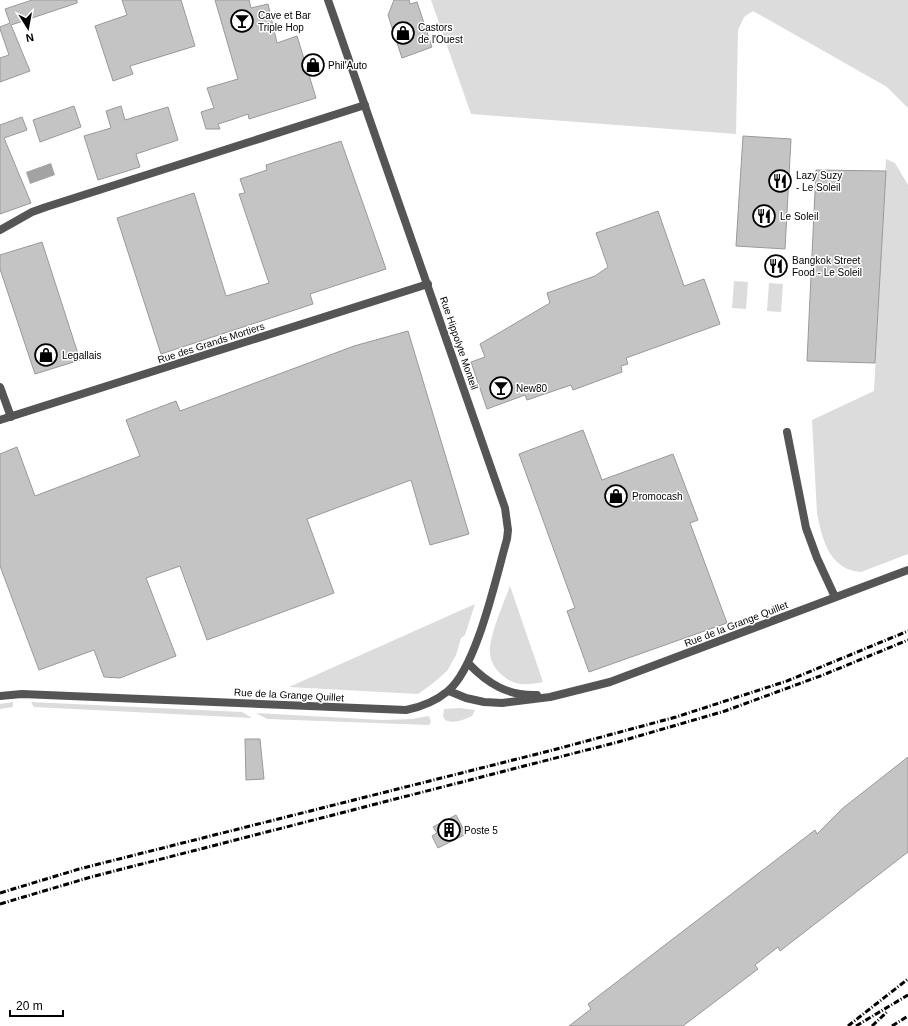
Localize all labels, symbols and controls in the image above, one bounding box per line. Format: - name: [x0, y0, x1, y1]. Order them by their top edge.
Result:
- north arrow: [8, 8, 48, 48]
- bar icon: Cave et Bar Triple Hop: [229, 8, 255, 34]
- place label: Cave et Bar Triple Hop: [258, 10, 311, 33]
- shop icon: Castors de l'Ouest: [390, 20, 416, 46]
- place label: Castors de l'Ouest: [418, 22, 463, 45]
- text: N: [25, 31, 35, 44]
- shop icon: Phil'Auto: [300, 52, 326, 78]
- place label: Phil'Auto: [328, 60, 368, 71]
- restaurant icon: Lazy Suzy - Le Soleil: [767, 168, 793, 194]
- place label: Lazy Suzy - Le Soleil: [796, 170, 842, 193]
- restaurant icon: Le Soleil: [751, 203, 777, 229]
- place label: Le Soleil: [780, 211, 818, 222]
- restaurant icon: Bangkok Street Food - Le Soleil: [763, 253, 789, 279]
- place label: Bangkok Street Food - Le Soleil: [792, 255, 862, 278]
- street label: Rue Hippolyte Monteil: [438, 295, 480, 391]
- street label: Rue des Grands Mortiers: [156, 321, 266, 365]
- shop icon: Legallais: [33, 342, 59, 368]
- place label: Legallais: [62, 350, 101, 361]
- bar icon: New80: [488, 375, 514, 401]
- place label: New80: [516, 383, 548, 394]
- shop icon: Promocash: [603, 483, 629, 509]
- place label: Promocash: [632, 491, 683, 502]
- street label: Rue de la Grange Quillet: [683, 599, 790, 649]
- street label: Rue de la Grange Quillet: [234, 687, 344, 703]
- building icon: Poste 5: [436, 817, 462, 843]
- place label: Poste 5: [464, 825, 498, 836]
- scale bar: [10, 992, 63, 1018]
- text: 20 m: [16, 999, 43, 1013]

